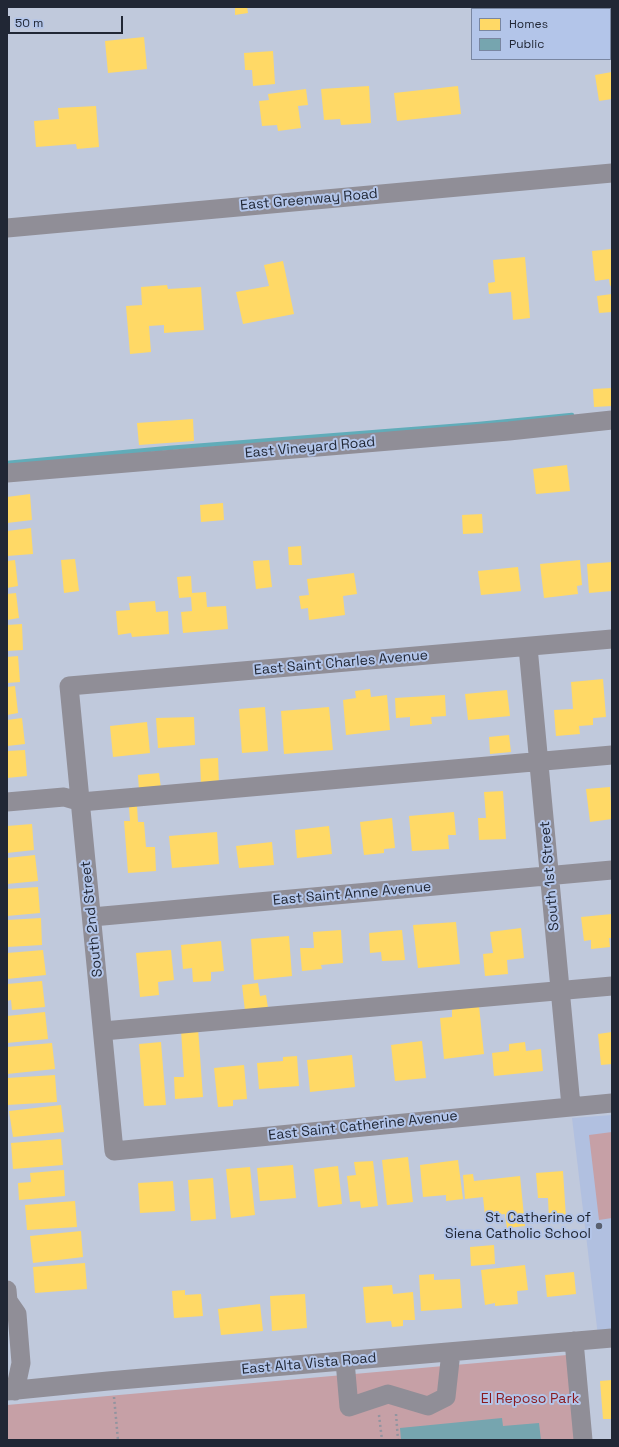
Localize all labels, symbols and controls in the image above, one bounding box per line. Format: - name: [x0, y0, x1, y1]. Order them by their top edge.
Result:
- scale bar: [10, 8, 125, 34]
- legend: [471, 8, 611, 60]
- text: 50 m: [15, 15, 43, 31]
- text: Homes: [509, 16, 548, 32]
- text: Public: [509, 36, 544, 52]
- street label: East Greenway Road: [240, 186, 378, 214]
- street label: East Vineyard Road: [244, 434, 376, 462]
- street label: East Saint Charles Avenue: [253, 647, 429, 679]
- street label: South 1st Street: [537, 820, 563, 932]
- street label: South 2nd Street: [78, 860, 106, 978]
- street label: East Saint Anne Avenue: [272, 879, 432, 909]
- street label: East Saint Catherine Avenue: [268, 1108, 458, 1144]
- place label: St. Catherine of Siena Catholic School: [445, 1210, 591, 1242]
- marker: St. Catherine of Siena Catholic School: [594, 1221, 604, 1231]
- street label: East Alta Vista Road: [241, 1350, 377, 1378]
- park label: El Reposo Park: [481, 1391, 579, 1407]

